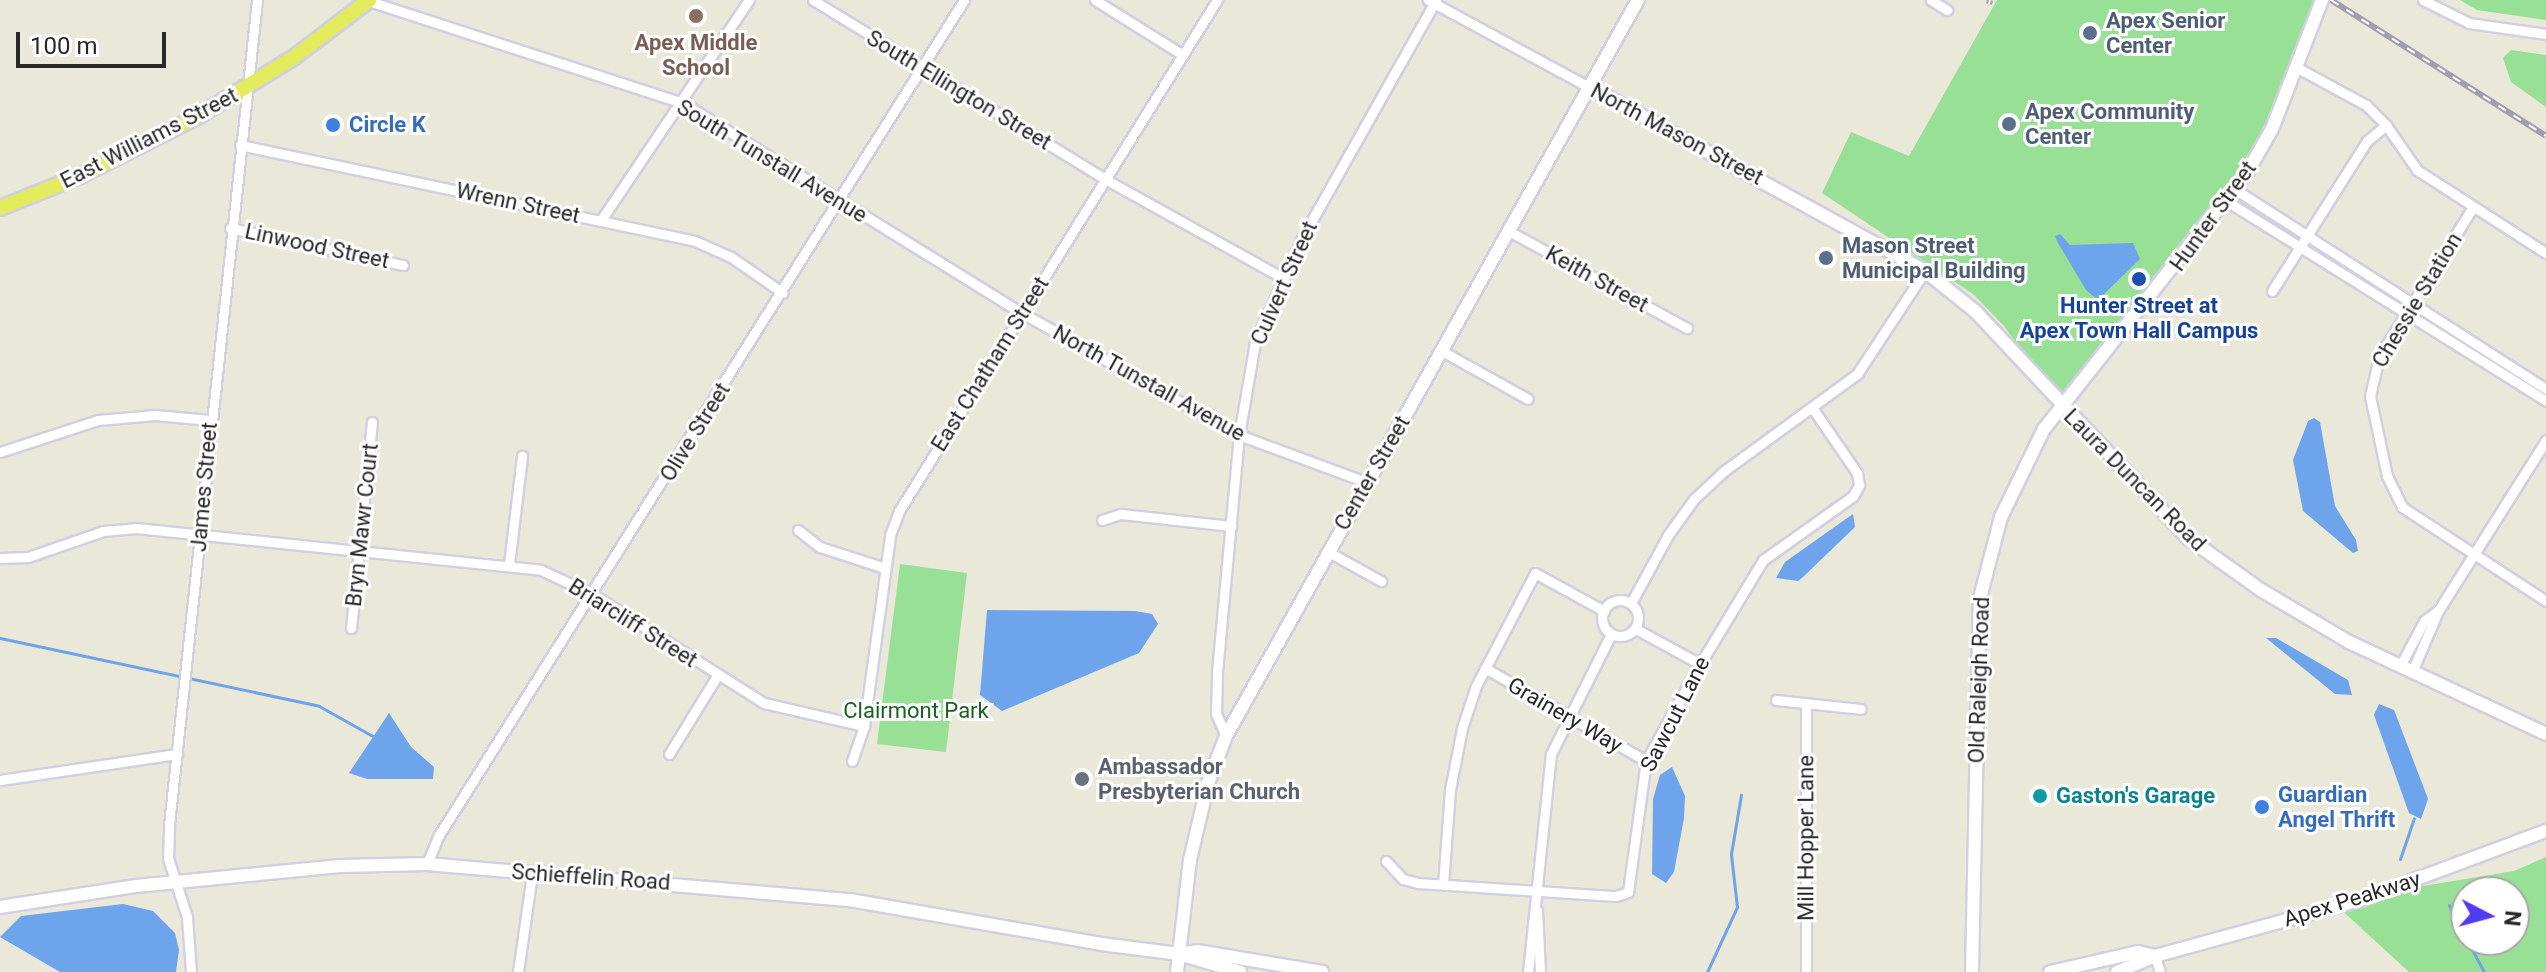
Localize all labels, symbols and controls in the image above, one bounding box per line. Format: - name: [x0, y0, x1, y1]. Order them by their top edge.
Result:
- marker: Apex Middle School: [687, 7, 705, 25]
- place label: Apex Senior Center: [2106, 7, 2225, 58]
- scale bar: [20, 16, 170, 66]
- street label: South Ellington Street: [862, 24, 1056, 156]
- marker: Apex Senior Center: [2081, 24, 2099, 42]
- place label: Apex Middle School: [635, 29, 757, 80]
- text: 100 m: [30, 32, 97, 60]
- street label: North Mason Street: [1586, 77, 1768, 191]
- street label: East Williams Street: [56, 82, 242, 194]
- street label: South Tunstall Avenue: [672, 94, 872, 228]
- place label: Apex Community Center: [2025, 98, 2194, 150]
- place label: Circle K: [349, 112, 426, 138]
- marker: Apex Community Center: [2000, 115, 2018, 133]
- marker: Circle K: [324, 116, 342, 134]
- street label: Hunter Street: [2164, 156, 2262, 276]
- street label: Wrenn Street: [454, 177, 582, 229]
- street label: Culvert Street: [1245, 217, 1323, 349]
- street label: Linwood Street: [242, 218, 392, 274]
- street label: Chessie Station: [2366, 228, 2468, 372]
- place label: Mason Street Municipal Building: [1842, 232, 2026, 284]
- street label: Keith Street: [1541, 240, 1653, 318]
- marker: Mason Street Municipal Building: [1817, 249, 1835, 267]
- marker: Hunter Street at Apex Town Hall Campus: [2130, 270, 2148, 288]
- street label: East Chatham Street: [926, 272, 1054, 456]
- place label: Hunter Street at Apex Town Hall Campus: [2019, 292, 2259, 344]
- street label: North Tunstall Avenue: [1048, 319, 1250, 447]
- street label: Olive Street: [654, 378, 736, 486]
- street label: Laura Duncan Road: [2058, 403, 2212, 557]
- street label: Center Street: [1329, 411, 1415, 535]
- street label: James Street: [185, 421, 223, 553]
- street label: Bryn Mawr Court: [340, 442, 384, 608]
- street label: Briarcliff Street: [564, 573, 702, 673]
- street label: Old Raleigh Road: [1963, 596, 1995, 764]
- street label: Sawcut Lane: [1635, 652, 1715, 776]
- street label: Grainery Way: [1503, 672, 1627, 758]
- park label: Clairmont Park: [843, 698, 989, 724]
- place label: Ambassador Presbyterian Church: [1098, 753, 1300, 804]
- street label: Mill Hopper Lane: [1793, 755, 1819, 921]
- marker: Ambassador Presbyterian Church: [1073, 770, 1091, 788]
- place label: Guardian Angel Thrift: [2278, 781, 2396, 832]
- place label: Gaston's Garage: [2056, 783, 2215, 809]
- marker: Gaston's Garage: [2031, 787, 2049, 805]
- marker: Guardian Angel Thrift: [2253, 798, 2271, 816]
- street label: Schieffelin Road: [511, 858, 671, 896]
- street label: Apex Peakway: [2280, 866, 2424, 932]
- north arrow: [2450, 876, 2530, 956]
- text: N: [2499, 909, 2526, 927]

